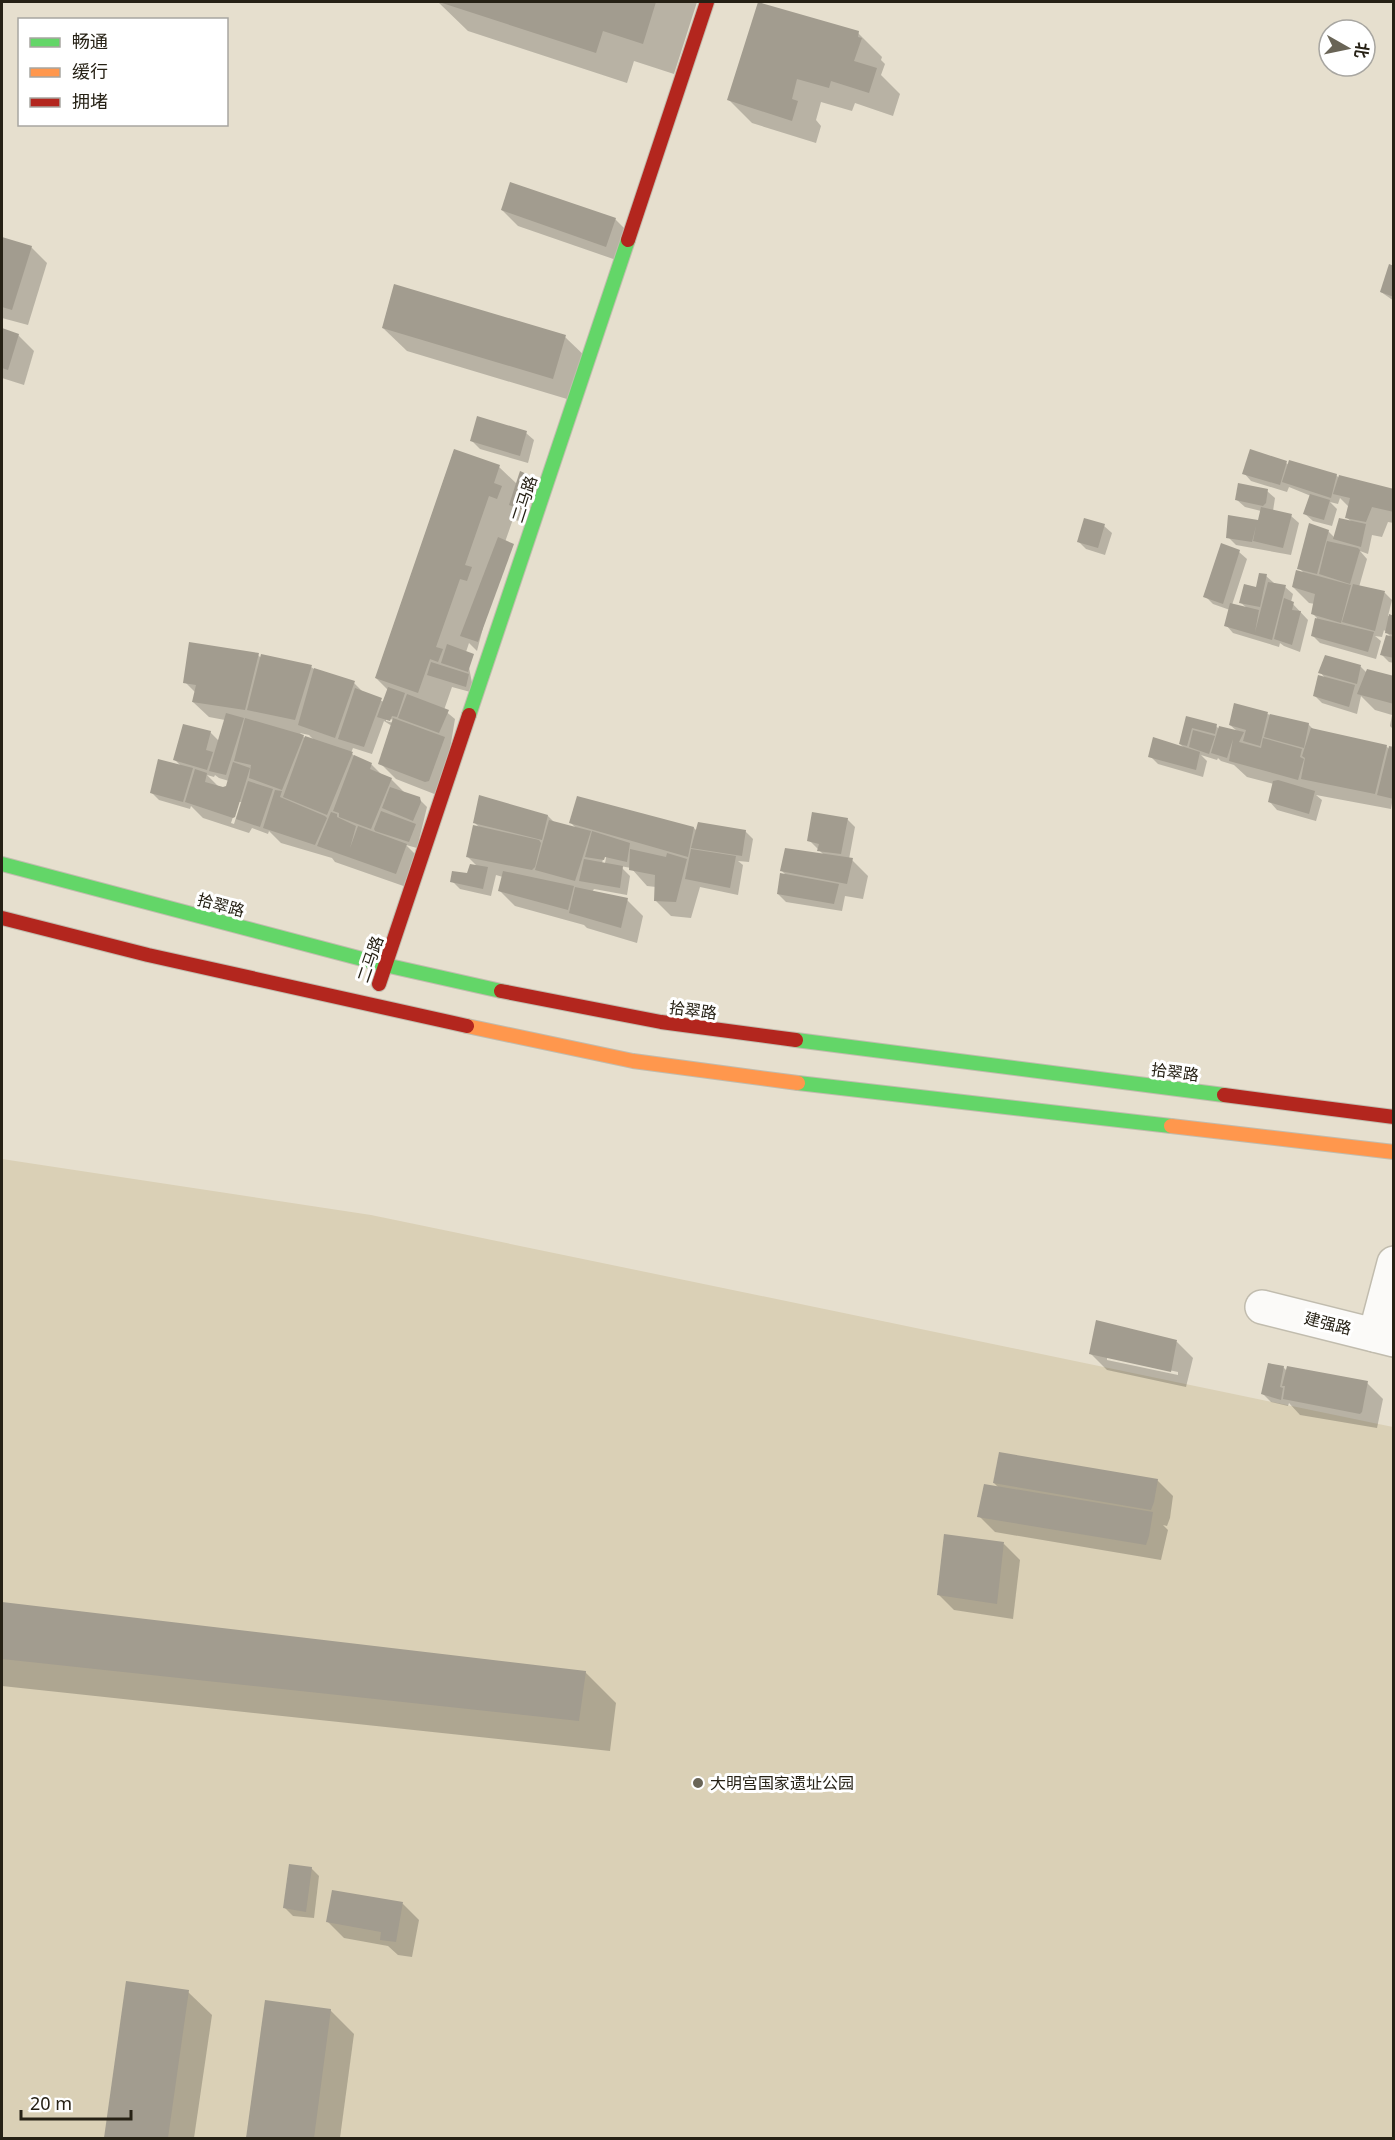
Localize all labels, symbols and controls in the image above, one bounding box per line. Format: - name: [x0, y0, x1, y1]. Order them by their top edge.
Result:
- legend: [18, 18, 228, 126]
- north arrow: [1317, 18, 1377, 78]
- text: 畅通: [72, 29, 108, 53]
- text: 北: [1350, 41, 1374, 60]
- text: 缓行: [72, 59, 108, 83]
- text: 拥堵: [72, 89, 108, 113]
- street label: 二马路: [506, 473, 542, 525]
- street label: 拾翠路: [195, 888, 247, 922]
- street label: 二马路: [352, 933, 388, 985]
- street label: 拾翠路: [668, 996, 718, 1024]
- street label: 拾翠路: [1150, 1058, 1200, 1086]
- street label: 建强路: [1302, 1307, 1354, 1339]
- place label: 大明宫国家遗址公园: [710, 1772, 854, 1794]
- marker: 大明宫国家遗址公园: [691, 1776, 705, 1790]
- scale bar: [21, 2083, 130, 2121]
- text: 20 m: [30, 2091, 72, 2115]

